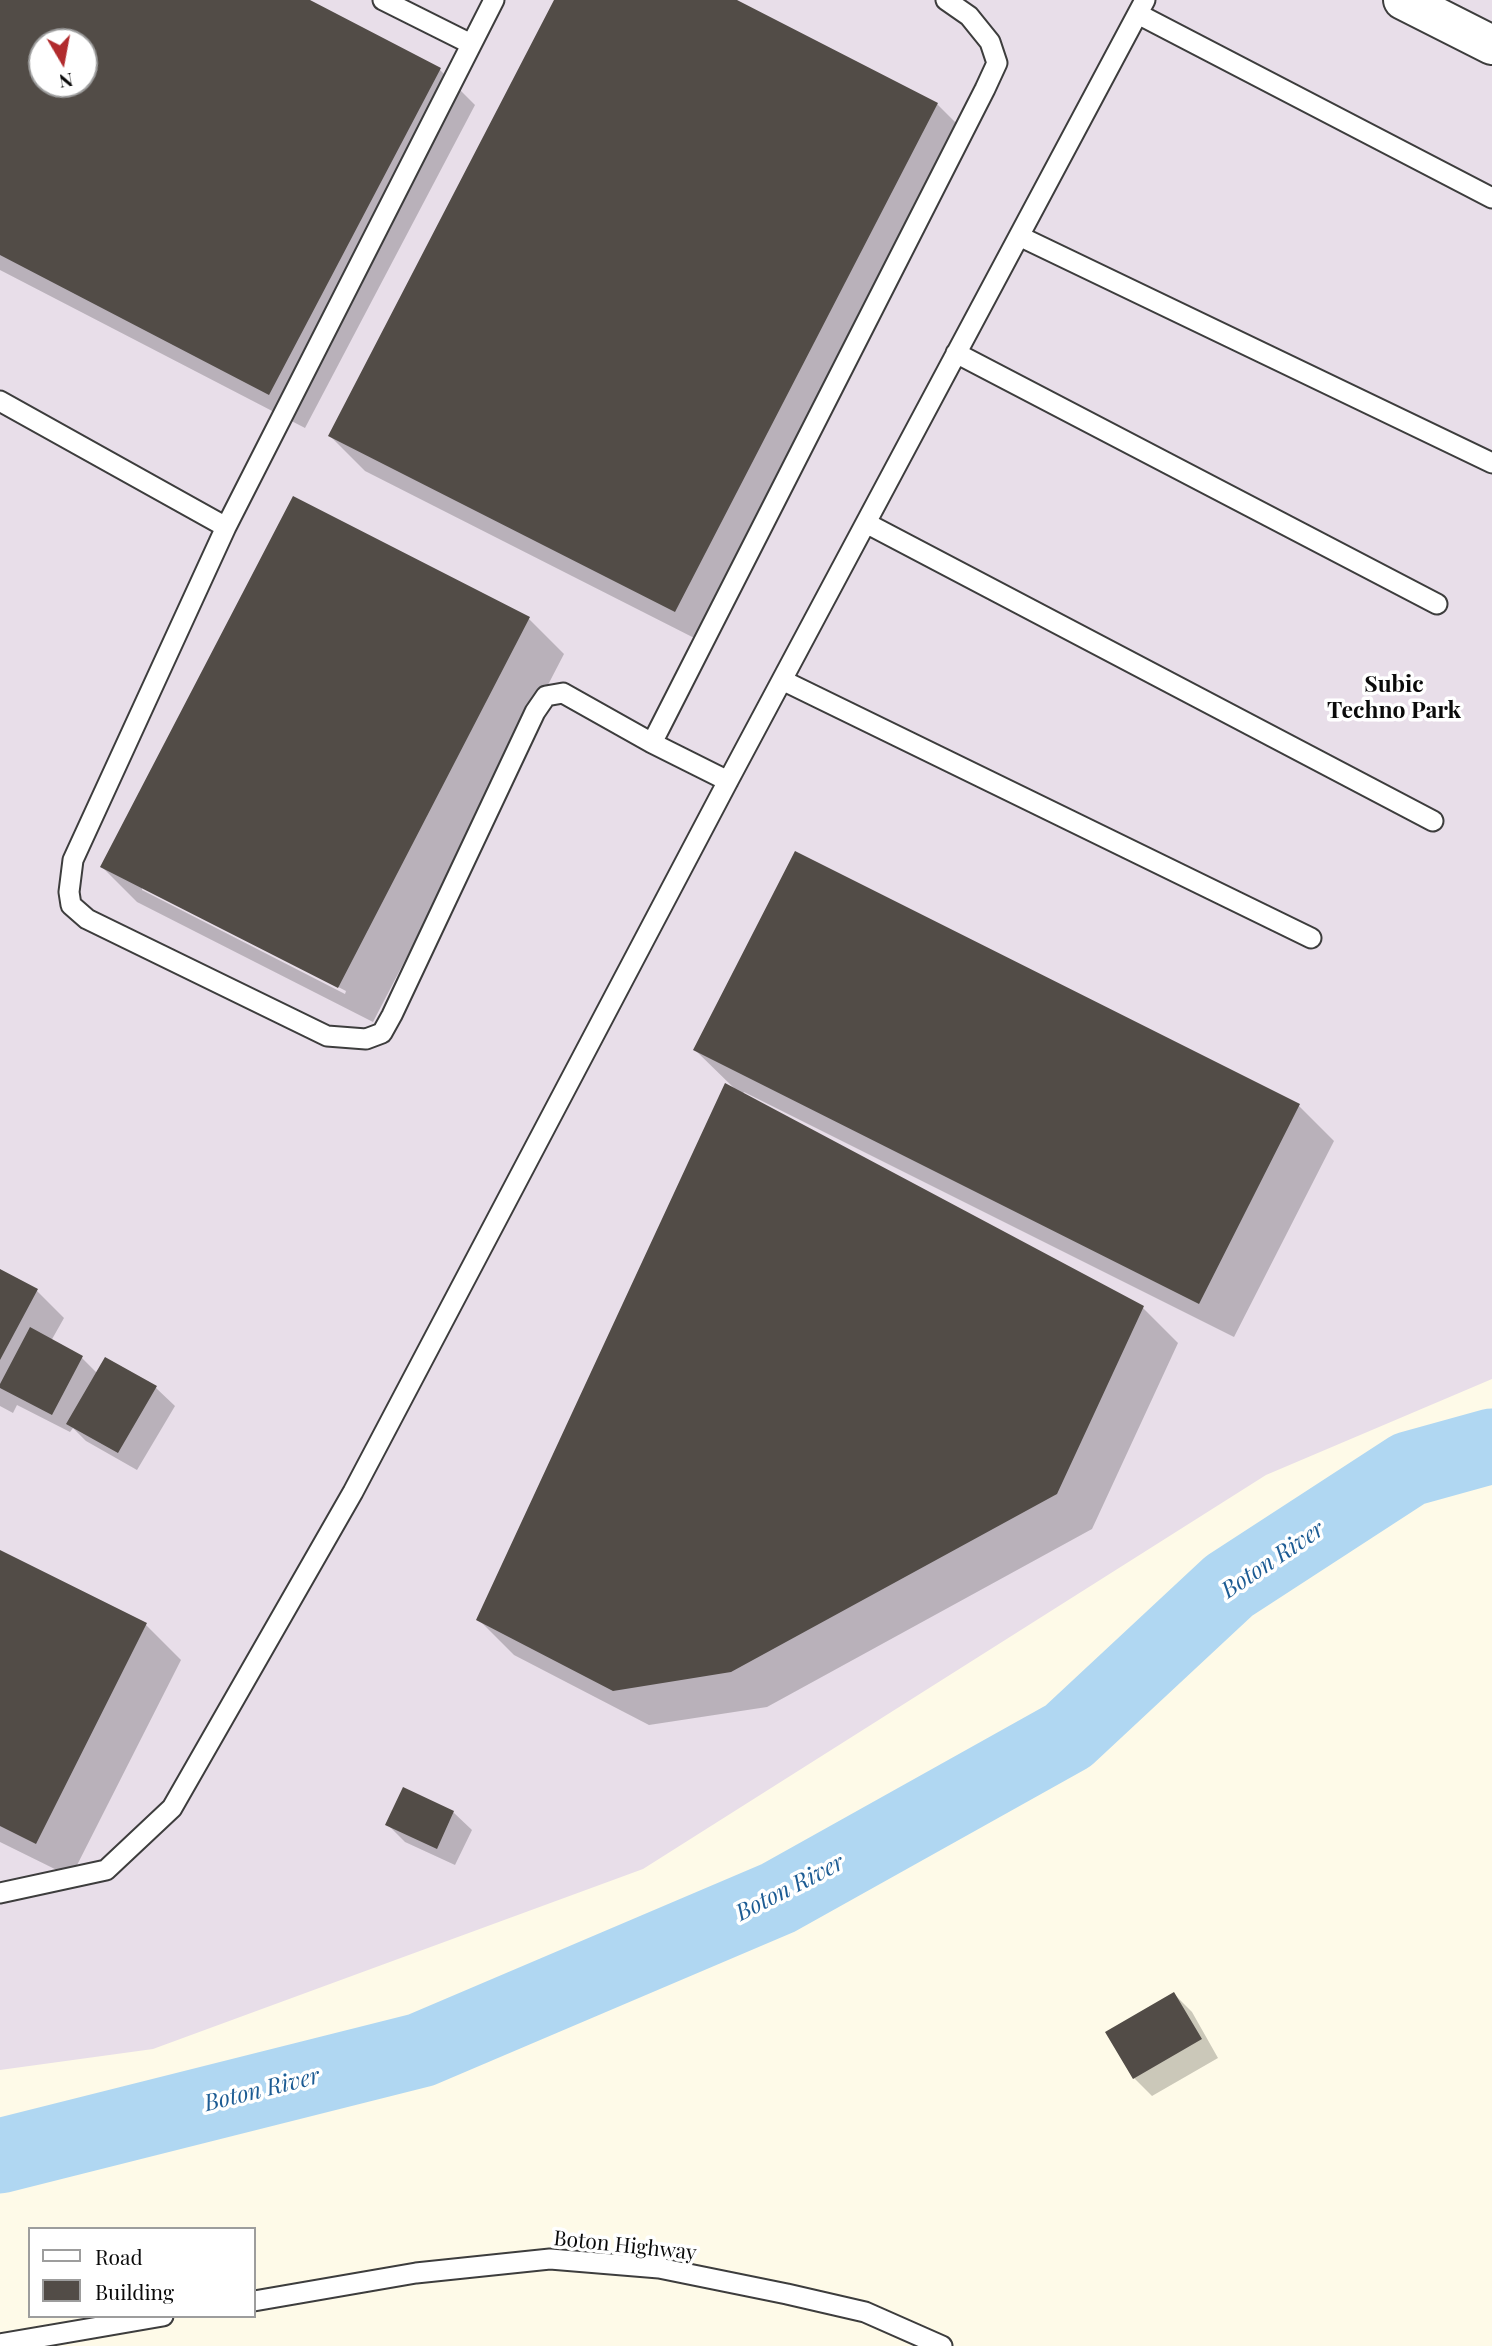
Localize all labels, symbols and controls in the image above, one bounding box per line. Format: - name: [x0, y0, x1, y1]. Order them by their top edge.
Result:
- north arrow: [28, 28, 98, 98]
- text: N: [57, 68, 75, 96]
- district label: Subic Techno Park: [1327, 671, 1461, 725]
- water label: Boton River: [1216, 1516, 1330, 1604]
- water label: Boton River: [731, 1849, 849, 1927]
- water label: Boton River: [201, 2062, 323, 2118]
- street label: Boton Highway: [552, 2226, 698, 2266]
- legend: [28, 2227, 256, 2318]
- text: Road: [95, 2242, 143, 2270]
- text: Building: [95, 2277, 174, 2305]

